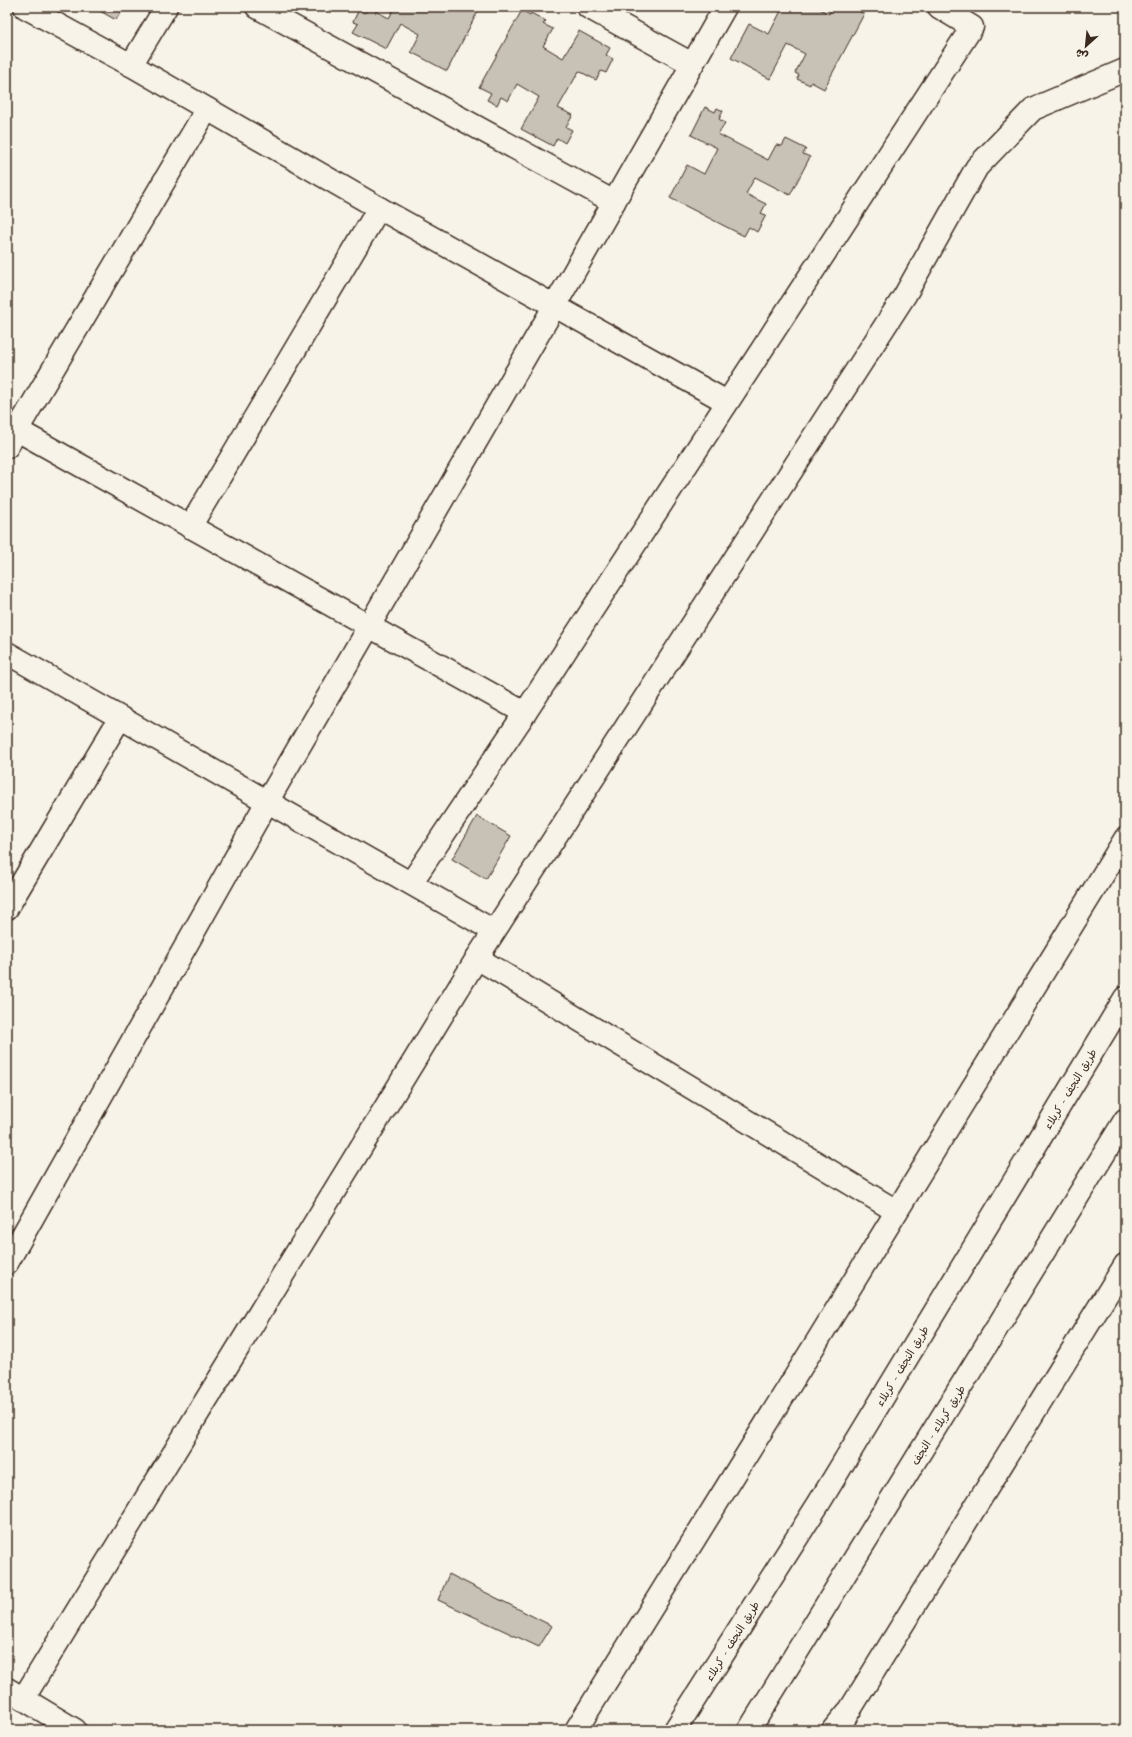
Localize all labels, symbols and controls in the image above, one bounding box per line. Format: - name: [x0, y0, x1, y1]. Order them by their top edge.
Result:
- north arrow: [1066, 26, 1106, 66]
- text: ش: [1073, 45, 1090, 64]
- street label: طريق النجف - کربلاء: [1040, 1046, 1100, 1132]
- street label: طريق النجف - کربلاء: [872, 1323, 932, 1409]
- street label: طريق کربلاء - النجف: [908, 1382, 969, 1468]
- street label: طريق النجف - کربلاء: [702, 1598, 763, 1684]

